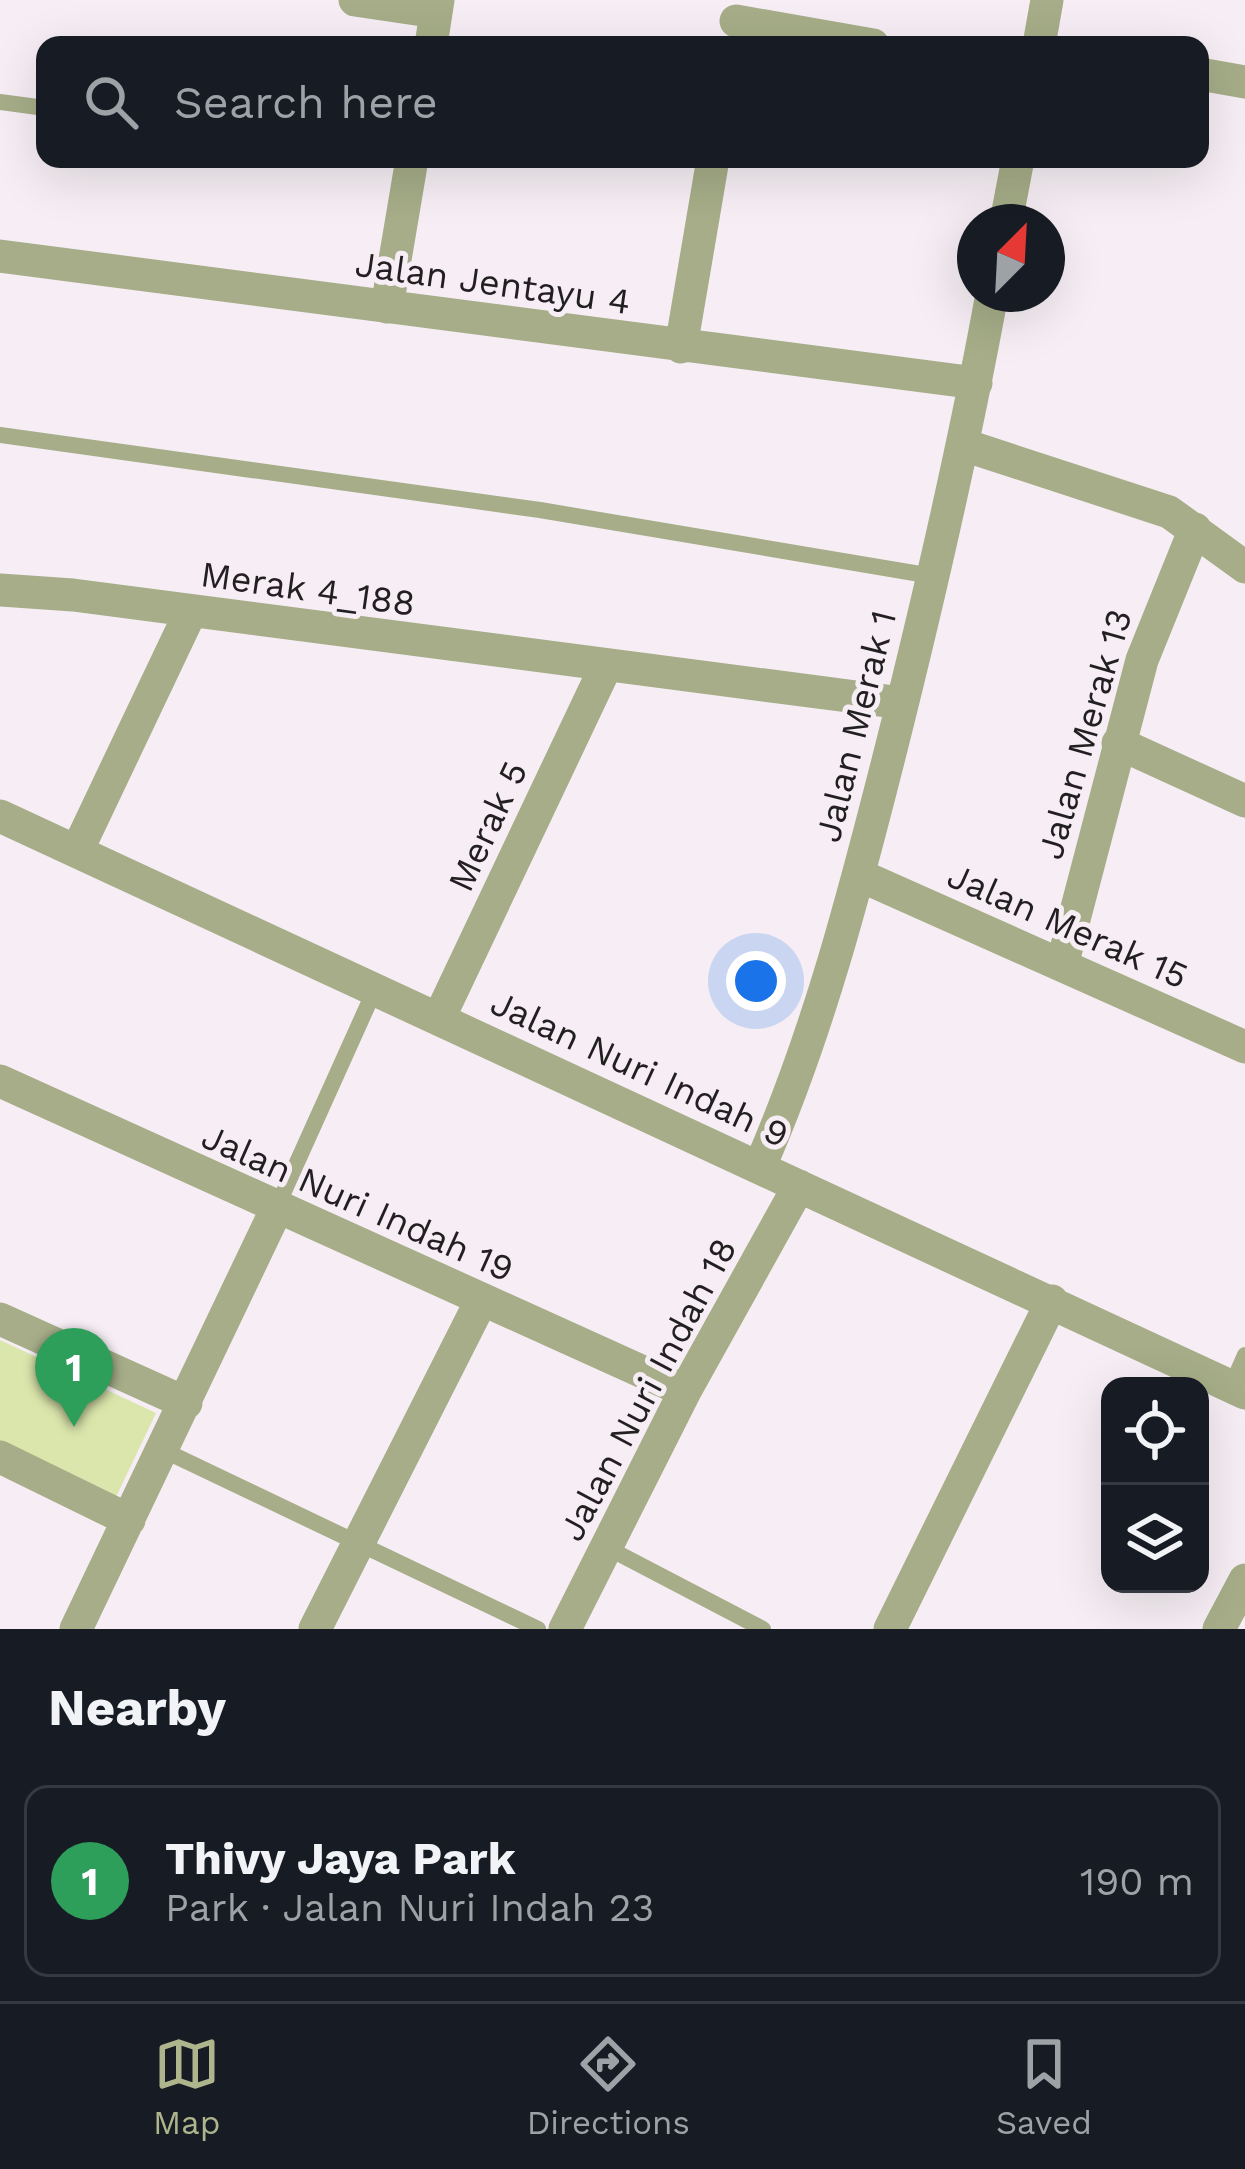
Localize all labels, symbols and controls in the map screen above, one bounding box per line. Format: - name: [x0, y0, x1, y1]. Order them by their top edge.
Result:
- search box: [36, 36, 1209, 168]
- icon: search: [78, 69, 144, 135]
- text: Search here: [174, 76, 438, 129]
- north arrow: [957, 204, 1065, 312]
- street label: Jalan Jentayu 4: [353, 243, 633, 323]
- street label: Merak 4_188: [198, 553, 418, 625]
- street label: Jalan Merak 13: [1029, 604, 1141, 864]
- street label: Jalan Merak 1: [807, 606, 905, 846]
- street label: Merak 5: [440, 755, 536, 898]
- street label: Jalan Merak 15: [941, 854, 1194, 998]
- your location: [726, 951, 786, 1011]
- street label: Jalan Nuri Indah 9: [484, 982, 795, 1156]
- street label: Jalan Nuri Indah 19: [195, 1115, 520, 1291]
- street label: Jalan Nuri Indah 18: [550, 1231, 745, 1548]
- pin: 1: [35, 1328, 113, 1427]
- map controls: [1101, 1377, 1209, 1593]
- button: locate: [1101, 1377, 1209, 1485]
- button: layers: [1101, 1485, 1209, 1593]
- text: Nearby: [48, 1678, 226, 1737]
- text: Thivy Jaya Park: [165, 1832, 516, 1885]
- text: 1: [82, 1859, 98, 1904]
- text: 190 m: [1080, 1859, 1194, 1904]
- text: Park · Jalan Nuri Indah 23: [165, 1885, 654, 1930]
- tab: Map: [153, 2031, 220, 2142]
- tab: Directions: [527, 2031, 690, 2142]
- tab: Saved: [996, 2031, 1092, 2142]

